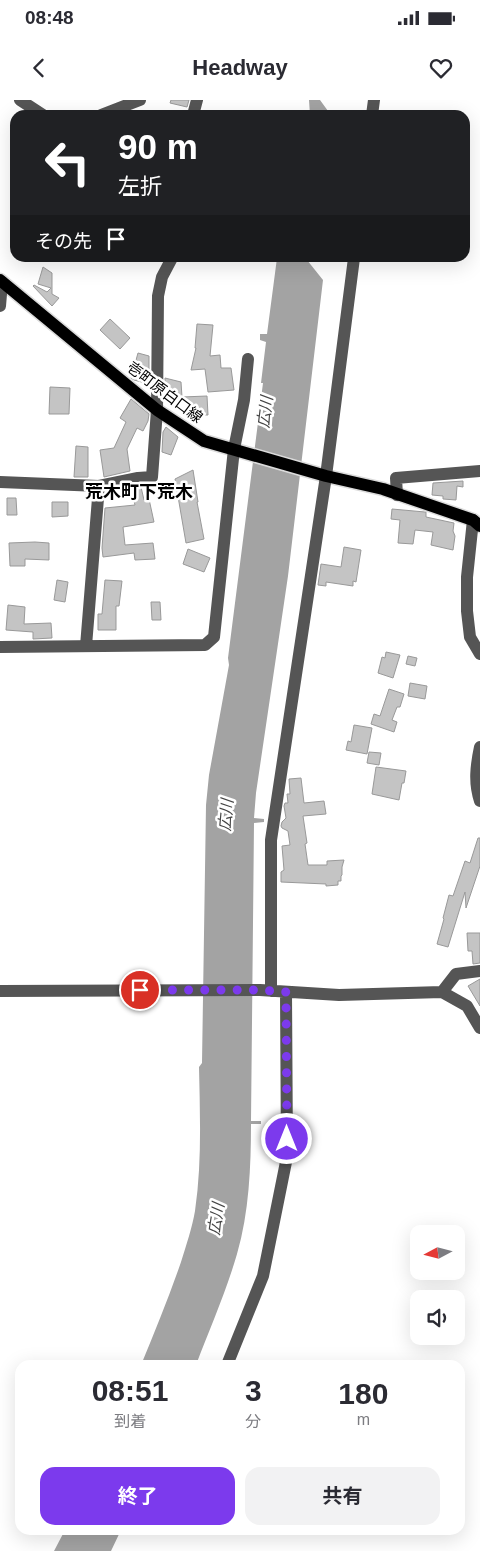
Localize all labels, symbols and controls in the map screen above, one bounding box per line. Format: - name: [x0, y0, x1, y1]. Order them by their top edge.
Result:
- text: 08:48: [25, 7, 74, 28]
- icon: back: [25, 54, 53, 82]
- icon: heart: [427, 54, 455, 82]
- text: Headway: [192, 55, 288, 80]
- text: 90 m: [118, 127, 198, 166]
- icon: left: [35, 130, 100, 195]
- text: 左折: [118, 174, 162, 199]
- icon: arrive: [102, 225, 130, 253]
- text: その先: [35, 231, 92, 252]
- street label: 壱町原白口線: [124, 358, 206, 426]
- water label: 広川: [255, 393, 276, 429]
- district label: 荒木町下荒木: [85, 482, 193, 502]
- water label: 広川: [216, 796, 236, 832]
- pin: [119, 969, 161, 1011]
- icon: arrive: [126, 976, 154, 1004]
- position arrow: [260, 1112, 312, 1164]
- water label: 広川: [205, 1200, 227, 1236]
- north arrow: [410, 1225, 465, 1280]
- map controls: [410, 1225, 465, 1345]
- button: sound: [410, 1290, 465, 1345]
- text: 08:51: [92, 1374, 168, 1407]
- text: 3: [245, 1374, 262, 1407]
- text: 180: [338, 1377, 388, 1410]
- text: m: [357, 1411, 370, 1428]
- text: 到着: [114, 1413, 146, 1430]
- text: 分: [245, 1413, 261, 1430]
- button: 終了: [40, 1467, 235, 1525]
- button: 共有: [245, 1467, 440, 1525]

